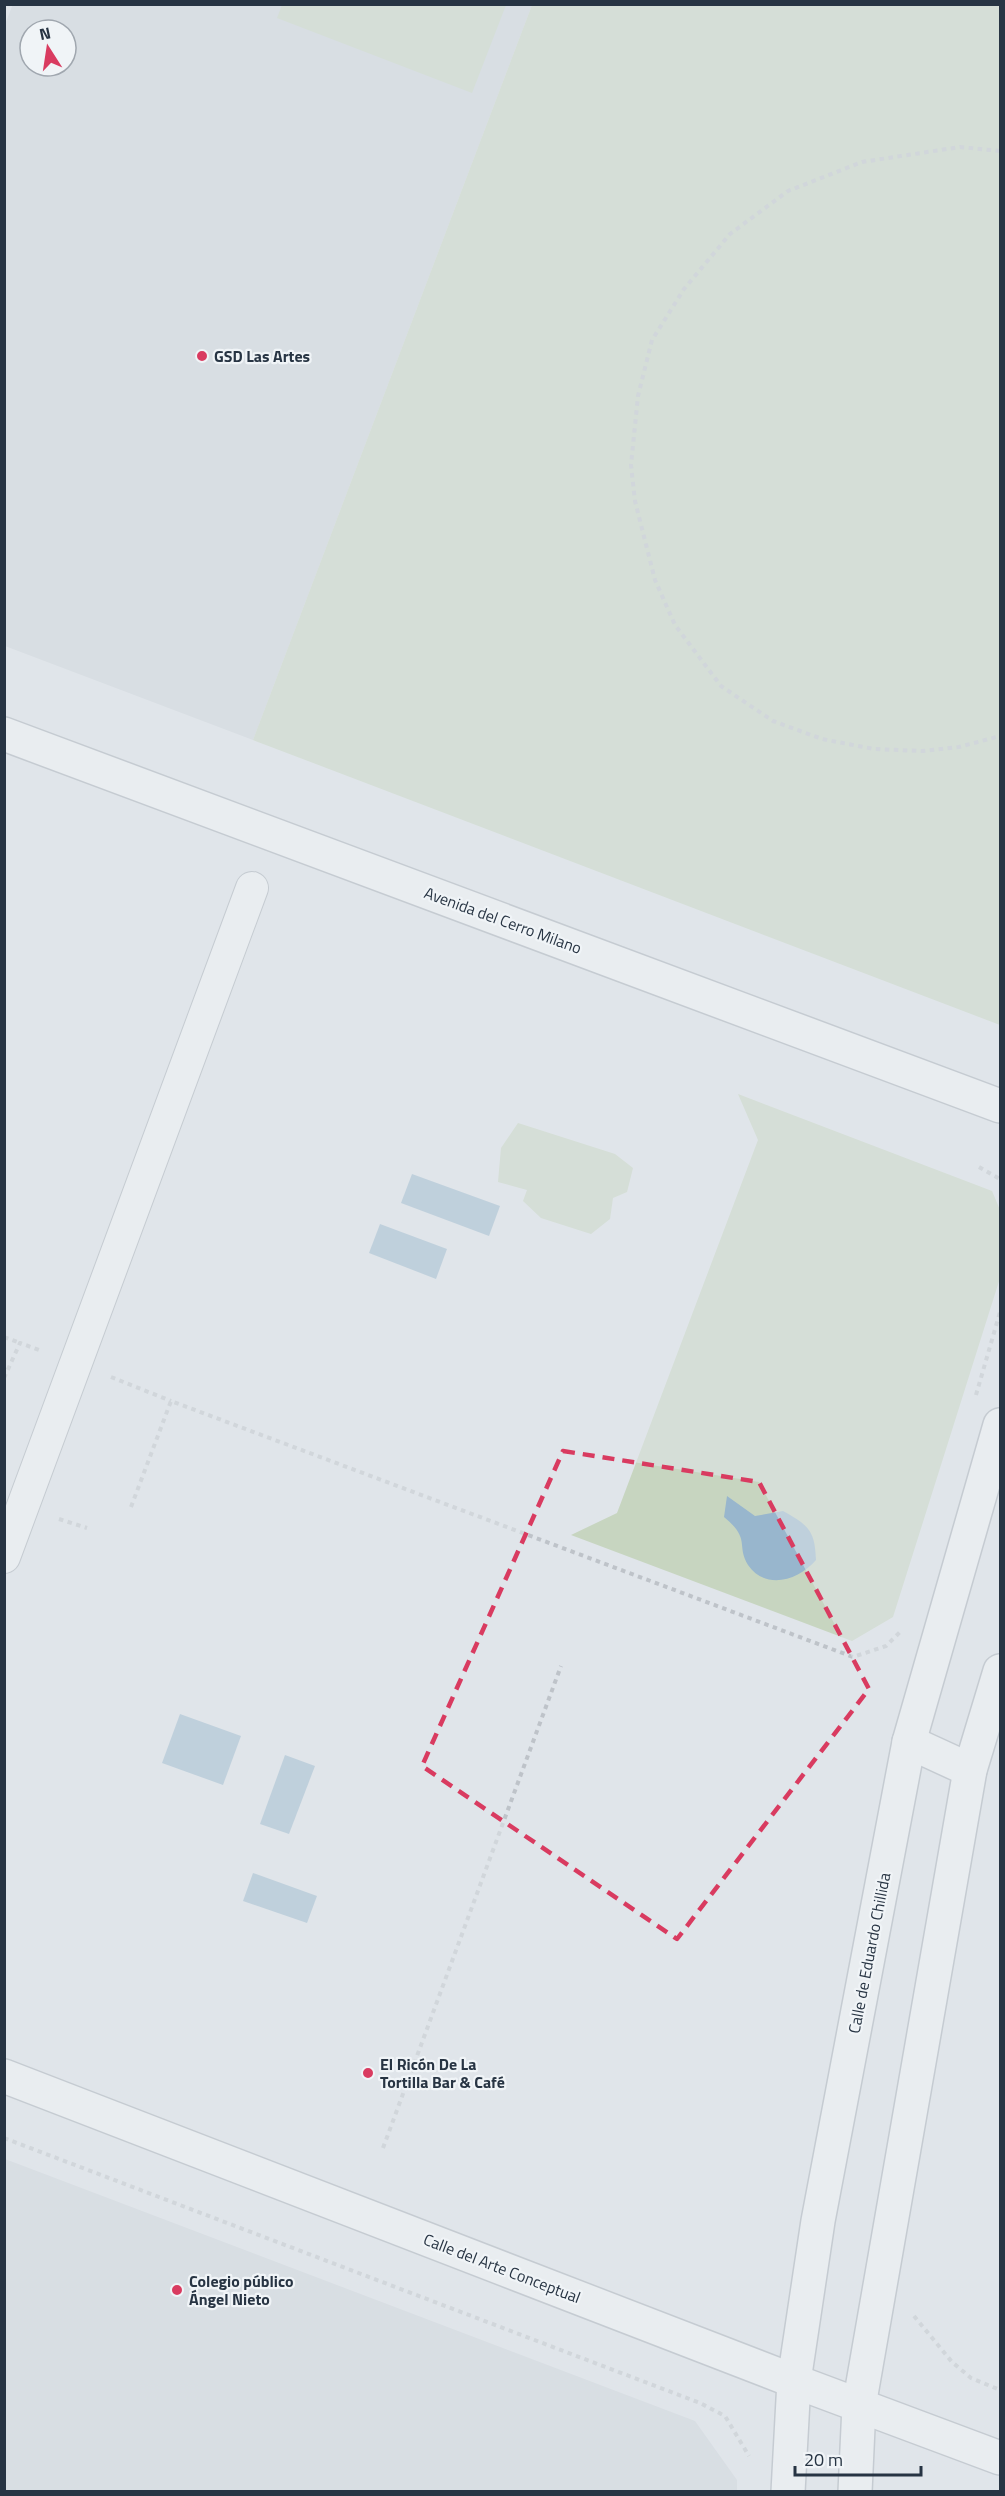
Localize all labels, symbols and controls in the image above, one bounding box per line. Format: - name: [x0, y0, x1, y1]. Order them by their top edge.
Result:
- north arrow: [18, 18, 78, 78]
- text: N: [37, 20, 53, 46]
- place label: GSD Las Artes: [214, 344, 310, 368]
- marker: GSD Las Artes: [195, 349, 209, 363]
- street label: Avenida del Cerro Milano: [421, 880, 585, 960]
- street label: Calle de Eduardo Chillida: [842, 1871, 896, 2035]
- place label: El Ricón De La Tortilla Bar & Café: [380, 2052, 505, 2094]
- marker: El Ricón De La Tortilla Bar & Café: [361, 2066, 375, 2080]
- street label: Calle del Arte Conceptual: [420, 2227, 584, 2309]
- place label: Colegio público Ángel Nieto: [189, 2269, 294, 2311]
- marker: Colegio público Ángel Nieto: [170, 2283, 184, 2297]
- scale bar: [795, 2439, 921, 2477]
- text: 20 m: [804, 2446, 843, 2473]

